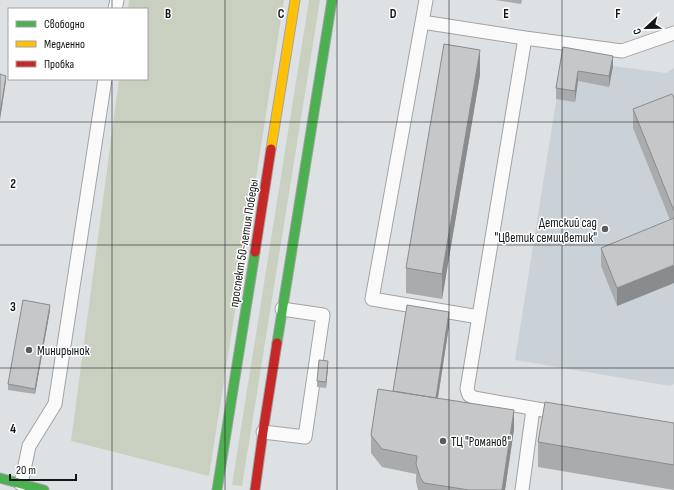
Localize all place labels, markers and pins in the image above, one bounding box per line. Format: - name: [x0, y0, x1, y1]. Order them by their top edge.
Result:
- place label: Детский сад "Цветик семицветик": [494, 215, 597, 246]
- marker: Детский сад "Цветик семицветик": [600, 224, 610, 234]
- place label: Минирынок: [37, 343, 90, 359]
- marker: Минирынок: [24, 345, 34, 355]
- place label: ТЦ "Романов": [451, 434, 511, 450]
- marker: ТЦ "Романов": [438, 436, 448, 446]

